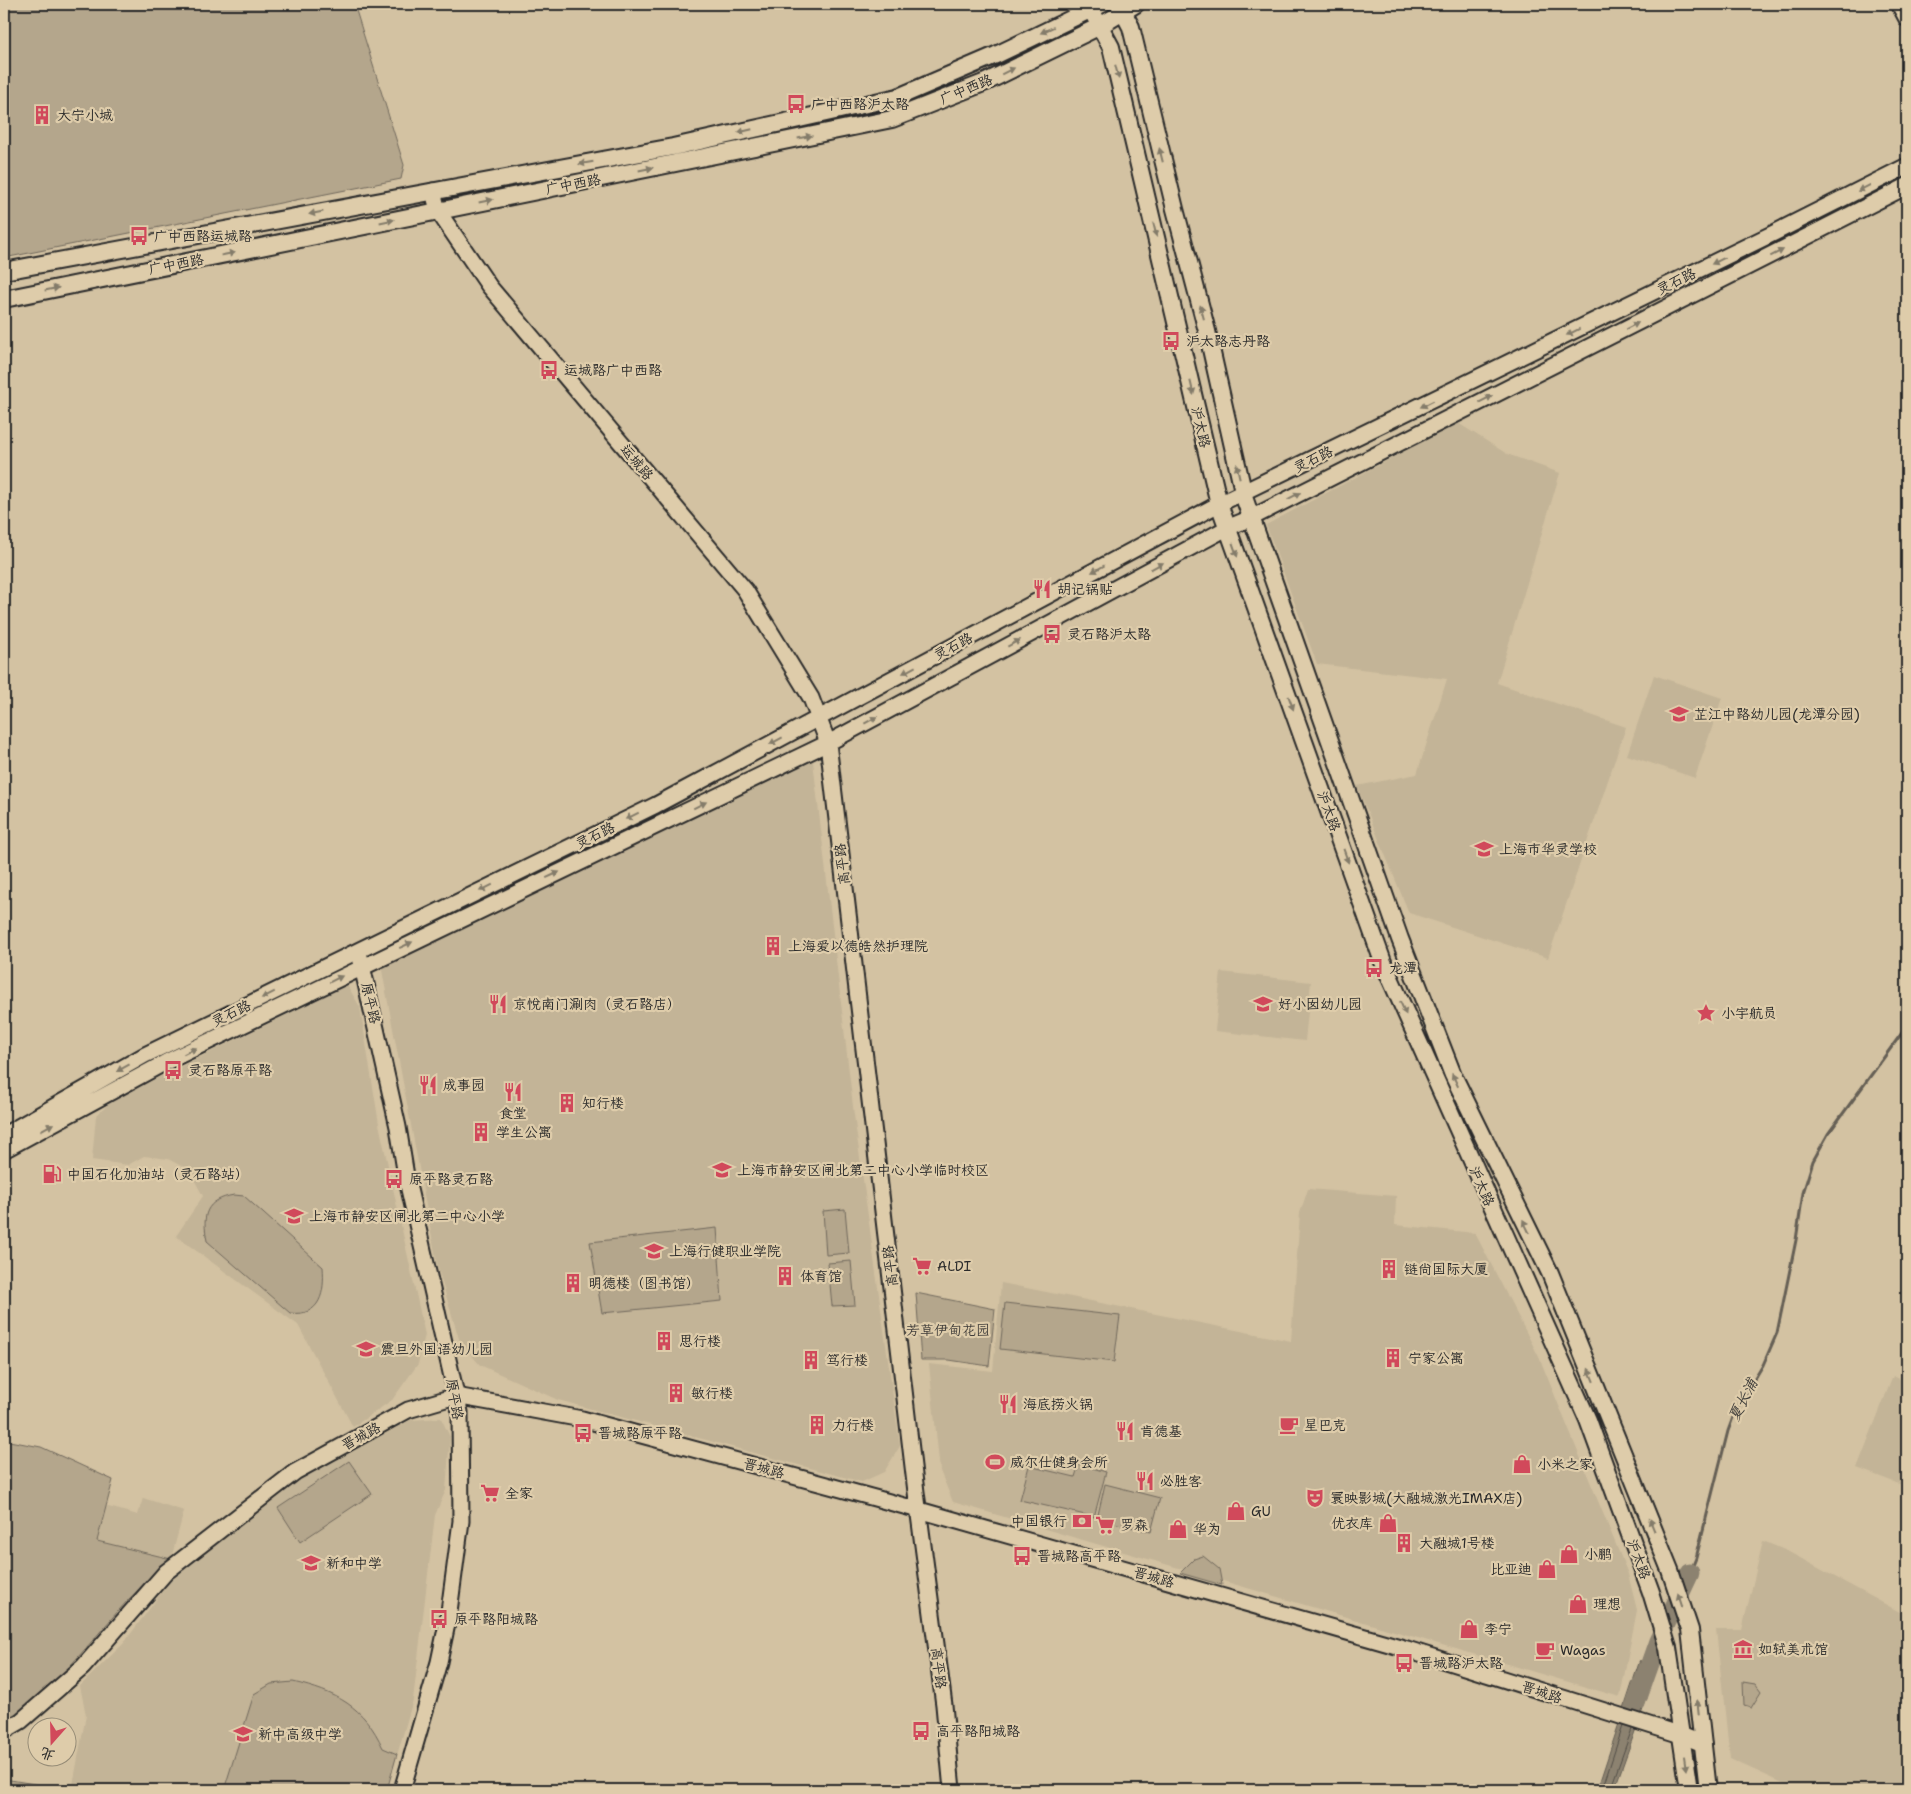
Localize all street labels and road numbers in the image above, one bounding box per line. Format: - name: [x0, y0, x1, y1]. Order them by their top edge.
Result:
- street label: 广中西路: [937, 70, 995, 108]
- street label: 广中西路: [544, 170, 602, 198]
- street label: 广中西路: [147, 250, 205, 278]
- street label: 灵石路: [1653, 264, 1699, 298]
- street label: 沪太路: [1188, 405, 1214, 449]
- street label: 运城路: [617, 440, 657, 484]
- street label: 灵石路: [1290, 442, 1336, 476]
- street label: 灵石路: [930, 628, 976, 664]
- street label: 沪太路: [1313, 788, 1345, 834]
- street label: 灵石路: [572, 818, 618, 852]
- street label: 高平路: [831, 842, 853, 886]
- street label: 原平路: [358, 981, 384, 1025]
- street label: 灵石路: [208, 996, 254, 1030]
- street label: 沪太路: [1465, 1163, 1499, 1209]
- street label: 高平路: [879, 1244, 901, 1288]
- street label: 原平路: [442, 1377, 468, 1421]
- street label: 晋城路: [338, 1418, 384, 1454]
- street label: 晋城路: [741, 1454, 787, 1482]
- street label: 沪太路: [1623, 1536, 1655, 1582]
- street label: 晋城路: [1131, 1563, 1177, 1591]
- street label: 高平路: [928, 1646, 950, 1690]
- street label: 晋城路: [1519, 1677, 1565, 1707]

